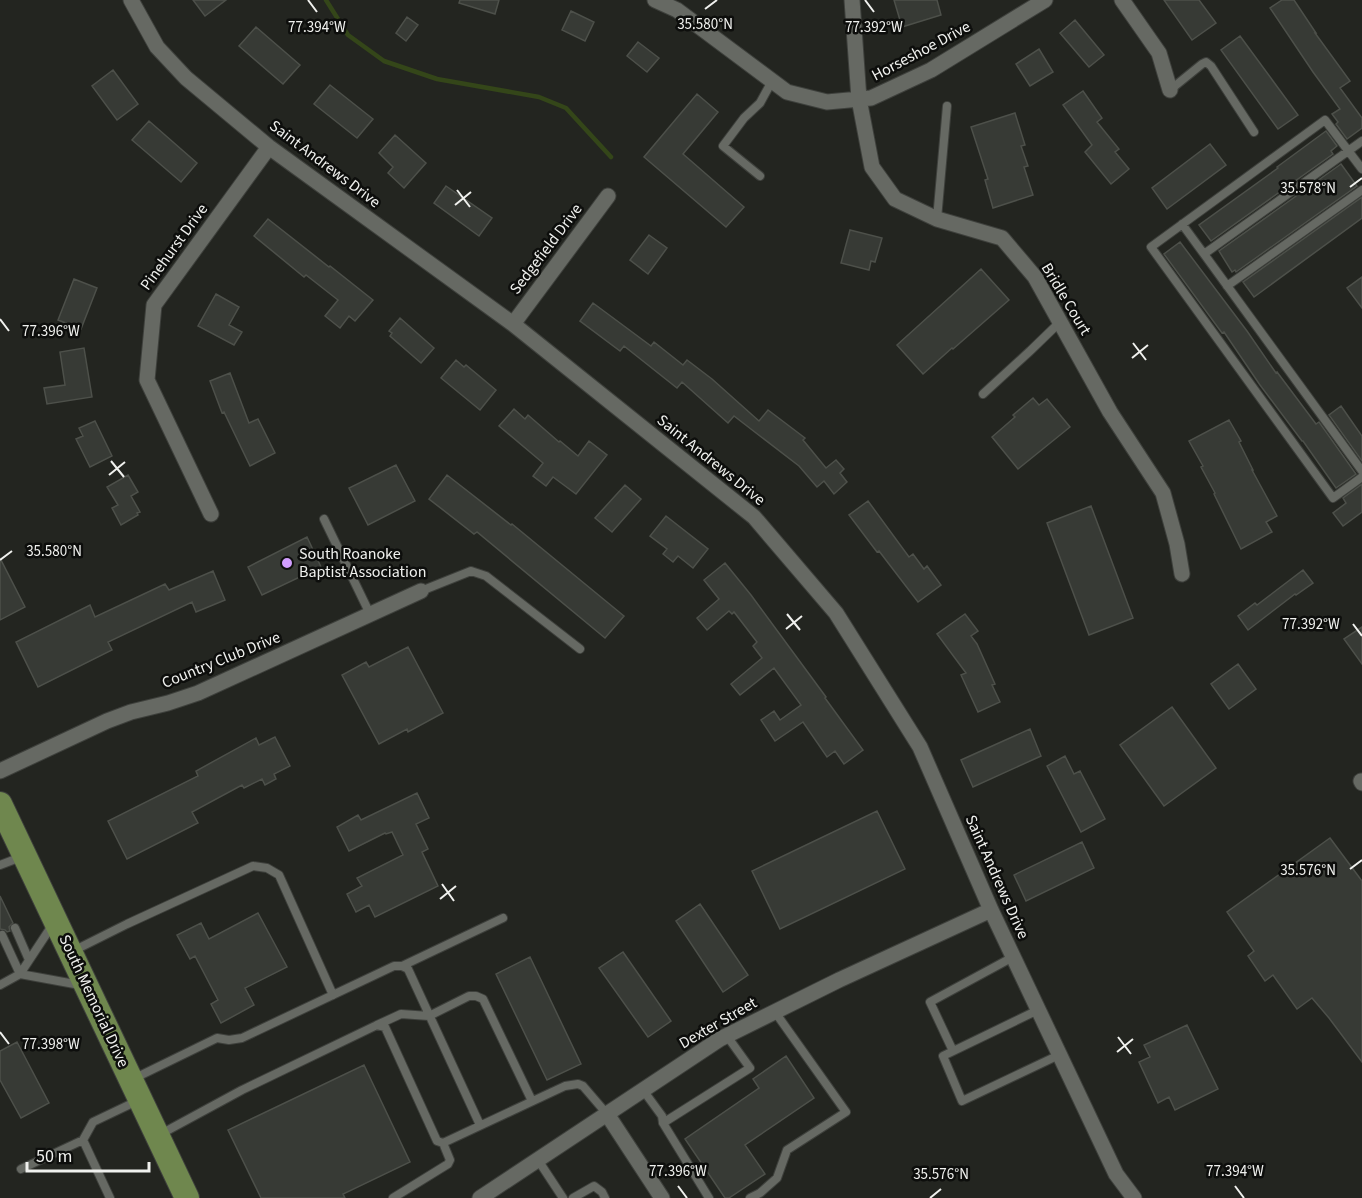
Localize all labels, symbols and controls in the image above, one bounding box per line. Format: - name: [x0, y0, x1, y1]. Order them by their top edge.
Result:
- text: 35.580°N: [677, 14, 733, 35]
- street label: Horseshoe Drive: [868, 16, 974, 86]
- text: 77.394°W: [288, 17, 346, 38]
- text: 77.392°W: [845, 17, 903, 38]
- street label: Saint Andrews Drive: [265, 115, 385, 213]
- text: 35.578°N: [1280, 178, 1336, 199]
- street label: Pinehurst Drive: [135, 199, 213, 295]
- street label: Sedgefield Drive: [505, 199, 587, 299]
- street label: Bridle Court: [1036, 259, 1096, 340]
- text: 77.396°W: [22, 321, 80, 342]
- street label: Saint Andrews Drive: [652, 409, 770, 511]
- text: 35.580°N: [26, 541, 82, 562]
- place label: South Roanoke Baptist Association: [299, 543, 426, 583]
- marker: South Roanoke Baptist Association: [280, 556, 294, 570]
- text: 77.392°W: [1282, 614, 1340, 635]
- street label: Country Club Drive: [158, 626, 284, 694]
- street label: Saint Andrews Drive: [960, 811, 1034, 943]
- text: 35.576°N: [1280, 860, 1336, 881]
- street label: South Memorial Drive: [54, 931, 134, 1071]
- street label: Dexter Street: [675, 992, 761, 1054]
- text: 77.398°W: [22, 1034, 80, 1055]
- scale bar: [27, 1135, 148, 1173]
- text: 50 m: [36, 1144, 72, 1169]
- text: 77.396°W: [649, 1161, 707, 1182]
- text: 77.394°W: [1206, 1161, 1264, 1182]
- text: 35.576°N: [913, 1164, 969, 1185]

